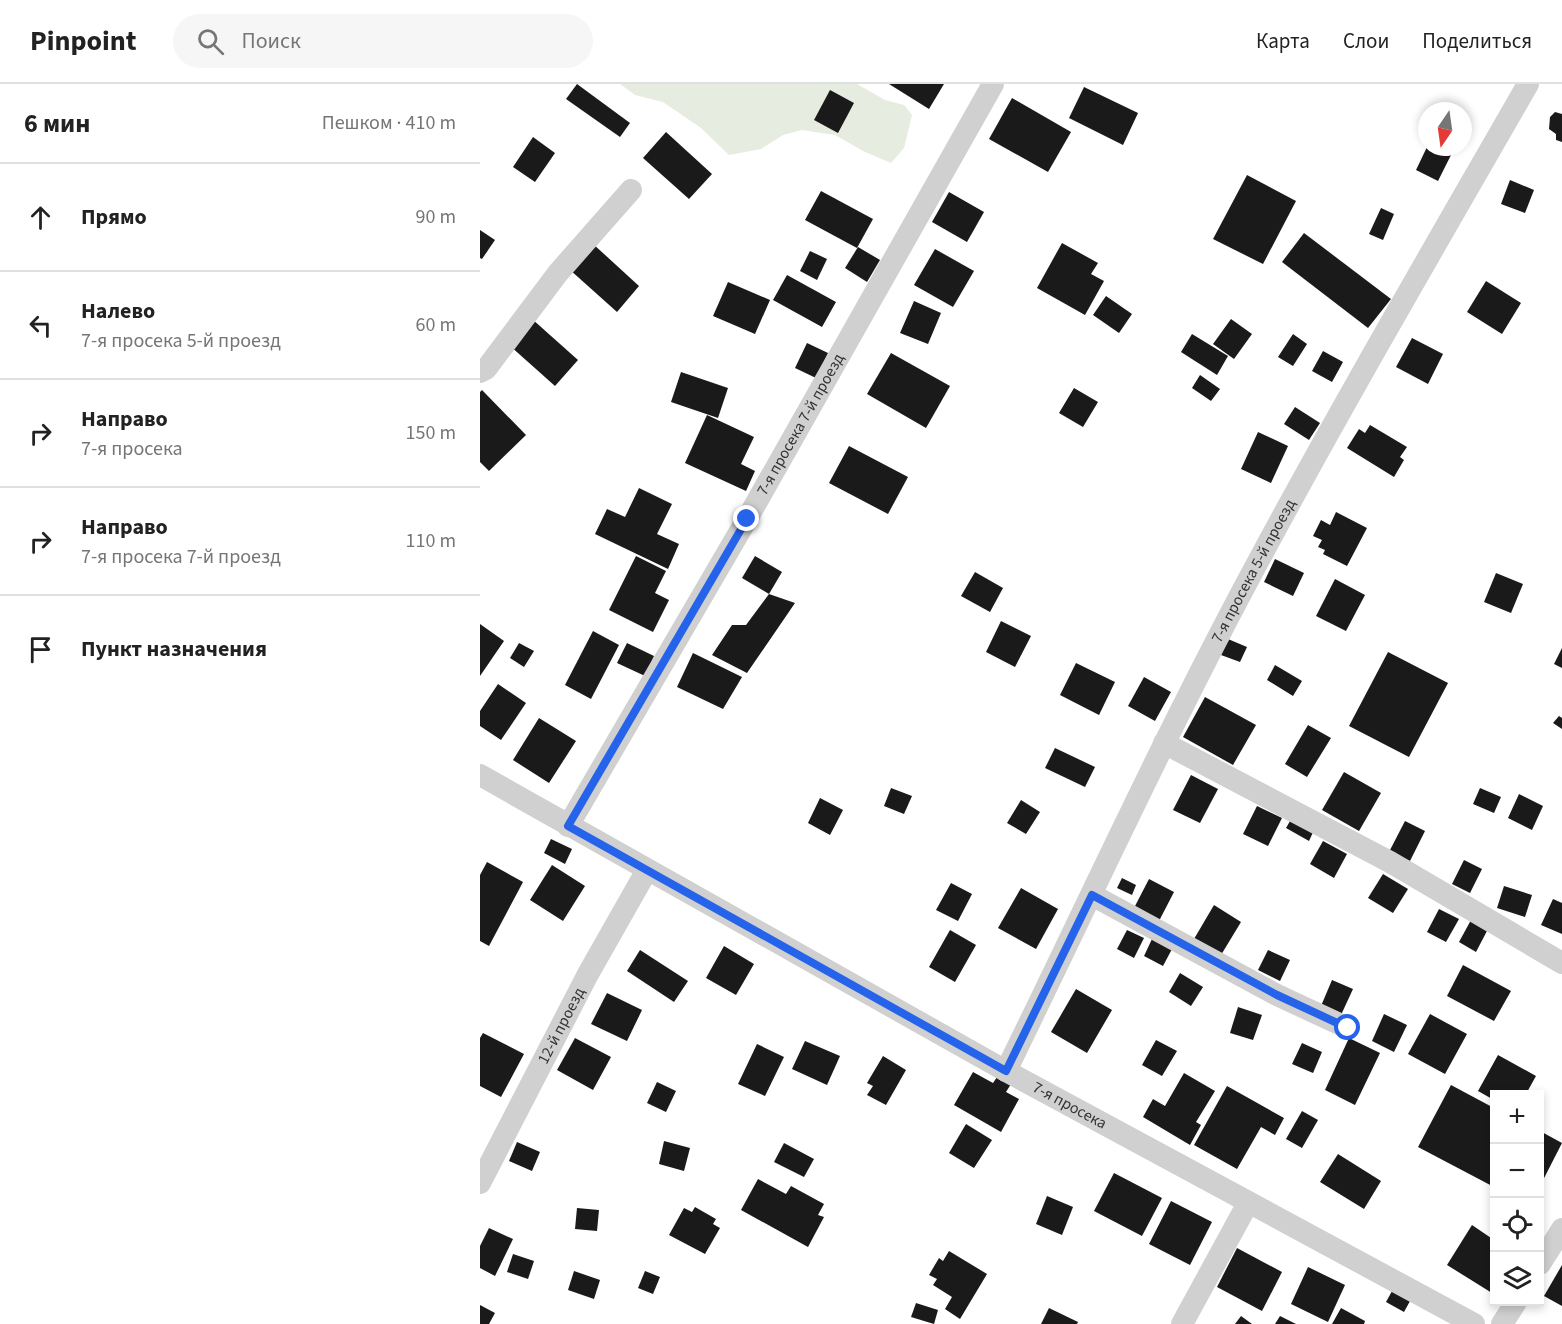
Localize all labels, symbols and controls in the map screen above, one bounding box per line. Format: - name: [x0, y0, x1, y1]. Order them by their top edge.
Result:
- search box: [173, 14, 593, 68]
- text: Pinpoint: [30, 21, 137, 61]
- icon: search: [194, 25, 227, 58]
- text: Поиск: [242, 25, 301, 57]
- text: Карта: [1256, 26, 1310, 56]
- text: Слои: [1343, 26, 1389, 56]
- text: Поделиться: [1422, 26, 1532, 56]
- north arrow: [1418, 102, 1472, 156]
- text: 6 мин: [24, 105, 90, 142]
- text: Пешком · 410 m: [322, 109, 456, 137]
- icon: ahead: [24, 201, 57, 234]
- text: Прямо: [81, 201, 147, 233]
- text: 90 m: [416, 203, 456, 231]
- text: Налево: [81, 295, 155, 327]
- icon: left: [24, 309, 57, 342]
- text: 60 m: [416, 311, 456, 339]
- text: 7-я просека 5-й проезд: [81, 327, 281, 355]
- street label: 7-я просека 7-й проезд: [752, 349, 850, 500]
- text: Направо: [81, 403, 168, 435]
- icon: right: [24, 417, 57, 450]
- text: 150 m: [406, 419, 456, 447]
- text: 7-я просека: [81, 435, 183, 463]
- street label: 7-я просека 5-й проезд: [1206, 495, 1301, 647]
- route end: [733, 505, 759, 531]
- text: Направо: [81, 511, 168, 543]
- icon: right: [24, 525, 57, 558]
- text: 110 m: [406, 527, 456, 555]
- text: 7-я просека 7-й проезд: [81, 543, 281, 571]
- icon: arrive: [24, 633, 57, 666]
- text: Пункт назначения: [81, 633, 267, 665]
- street label: 12-й проезд: [532, 983, 590, 1068]
- route start: [1334, 1014, 1360, 1040]
- street label: 7-я просека: [1029, 1076, 1111, 1134]
- map controls: [1490, 1090, 1544, 1306]
- button: +: [1490, 1090, 1544, 1144]
- button: −: [1490, 1144, 1544, 1198]
- button: locate: [1490, 1198, 1544, 1252]
- button: layers: [1490, 1252, 1544, 1306]

